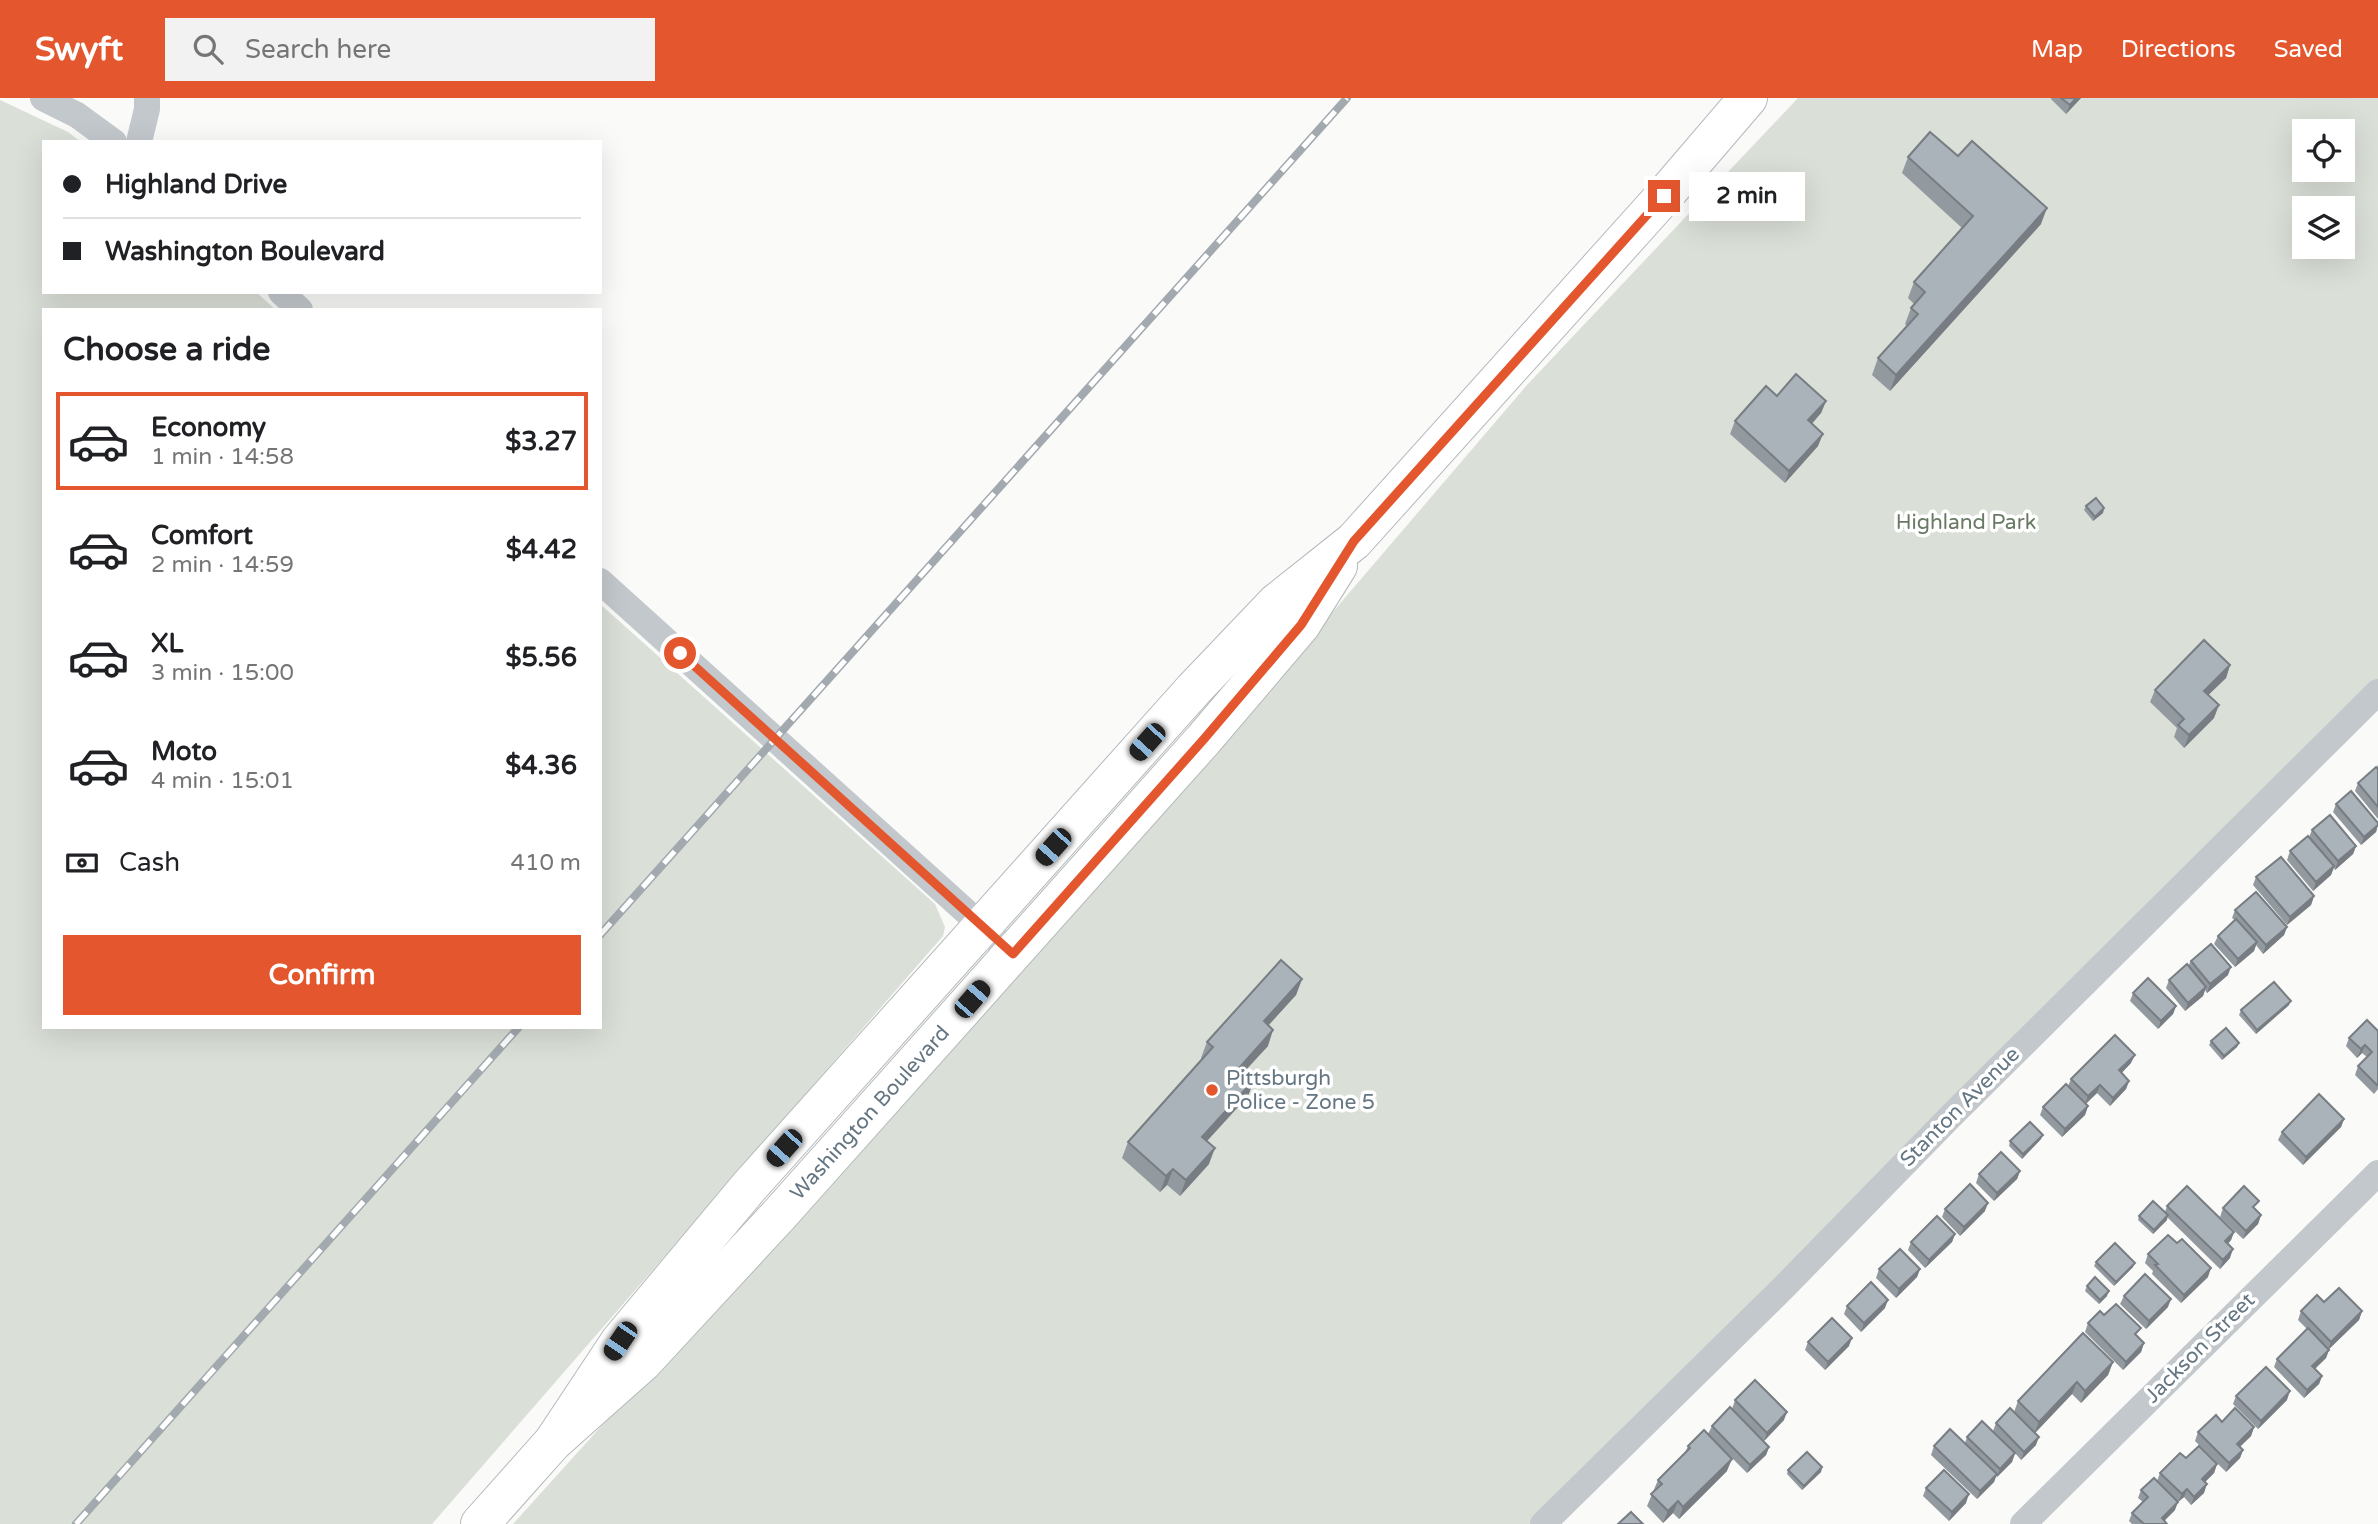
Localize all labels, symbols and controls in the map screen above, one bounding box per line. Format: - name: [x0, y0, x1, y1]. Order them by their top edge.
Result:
- search box: [165, 18, 655, 81]
- text: Swyft: [35, 30, 123, 69]
- icon: search: [189, 30, 227, 68]
- text: Search here: [245, 34, 391, 65]
- text: Map: [2031, 35, 2083, 64]
- text: Directions: [2121, 35, 2236, 64]
- text: Saved: [2274, 35, 2343, 64]
- map controls: [2292, 119, 2355, 259]
- button: locate: [2292, 119, 2355, 182]
- text: Highland Drive: [105, 169, 287, 200]
- callout: 2 min: [1688, 172, 1804, 220]
- route end: [1648, 180, 1680, 212]
- text: 2 min: [1716, 182, 1778, 210]
- button: layers: [2292, 196, 2355, 259]
- text: Washington Boulevard: [105, 236, 385, 267]
- text: Choose a ride: [63, 331, 270, 369]
- icon: car: [67, 410, 130, 473]
- text: Economy: [151, 412, 266, 443]
- text: $3.27: [505, 426, 577, 457]
- text: 1 min · 14:58: [151, 443, 294, 471]
- park label: Highland Park: [1896, 510, 2036, 535]
- icon: car: [67, 518, 130, 581]
- text: Comfort: [151, 520, 253, 551]
- text: $4.42: [506, 534, 577, 565]
- text: 2 min · 14:59: [151, 551, 294, 579]
- icon: car: [67, 626, 130, 689]
- text: XL: [151, 628, 183, 659]
- route start: [664, 637, 696, 669]
- text: $5.56: [505, 642, 577, 673]
- text: 3 min · 15:00: [151, 659, 294, 687]
- car: [1126, 719, 1169, 765]
- icon: car: [67, 734, 130, 797]
- text: Moto: [151, 736, 217, 767]
- text: $4.36: [505, 750, 577, 781]
- text: 4 min · 15:01: [151, 767, 294, 795]
- car: [1032, 824, 1075, 870]
- icon: cash: [63, 844, 101, 882]
- text: Cash: [119, 847, 180, 878]
- text: 410 m: [511, 849, 581, 877]
- button: Confirm: [63, 935, 581, 1015]
- car: [951, 976, 994, 1022]
- street label: Washington Boulevard: [785, 1021, 955, 1205]
- street label: Stanton Avenue: [1895, 1042, 2025, 1172]
- place label: Pittsburgh Police - Zone 5: [1226, 1066, 1375, 1115]
- marker: Pittsburgh Police - Zone 5: [1204, 1082, 1220, 1098]
- car: [763, 1125, 806, 1171]
- street label: Jackson Street: [2140, 1288, 2260, 1408]
- car: [600, 1318, 641, 1364]

